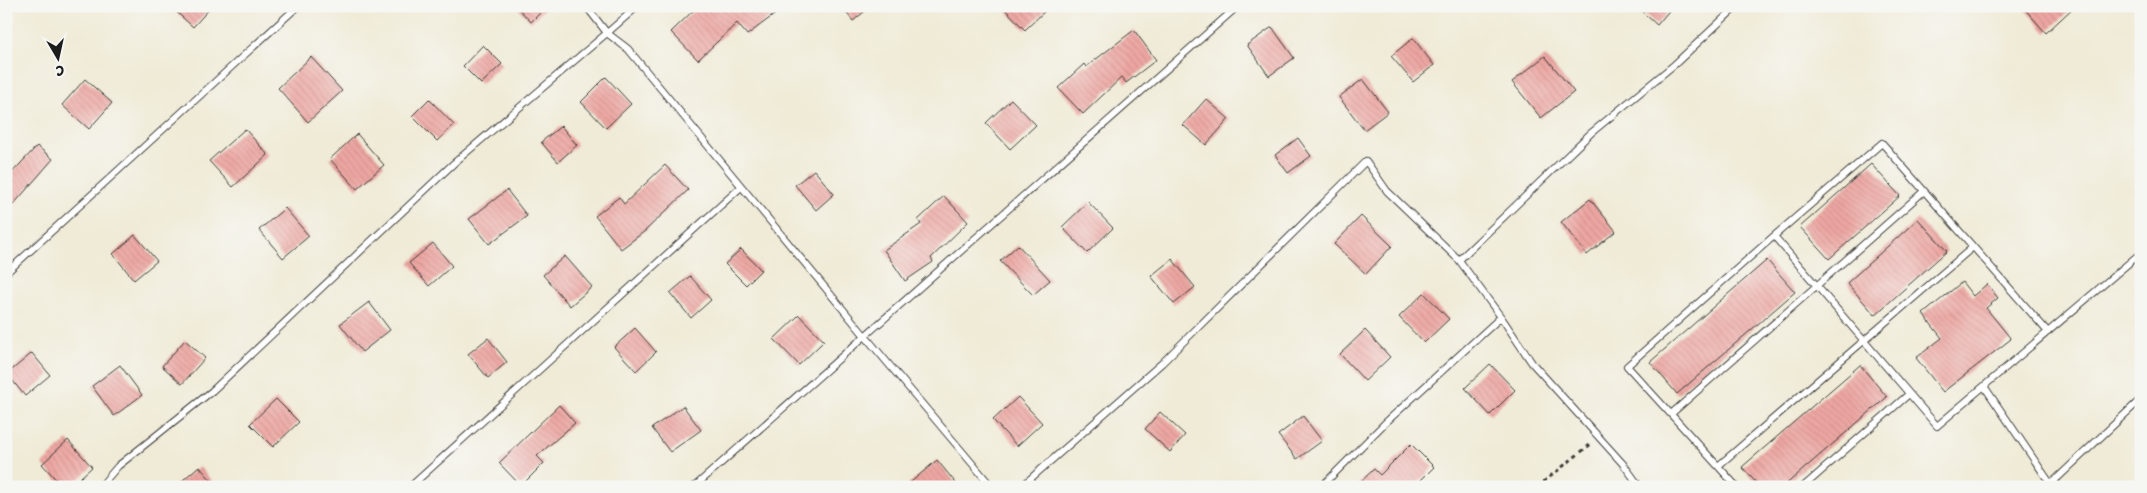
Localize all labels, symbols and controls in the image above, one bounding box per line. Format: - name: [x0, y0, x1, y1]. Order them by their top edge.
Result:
- north arrow: [32, 32, 82, 82]
- text: С: [54, 61, 66, 80]

